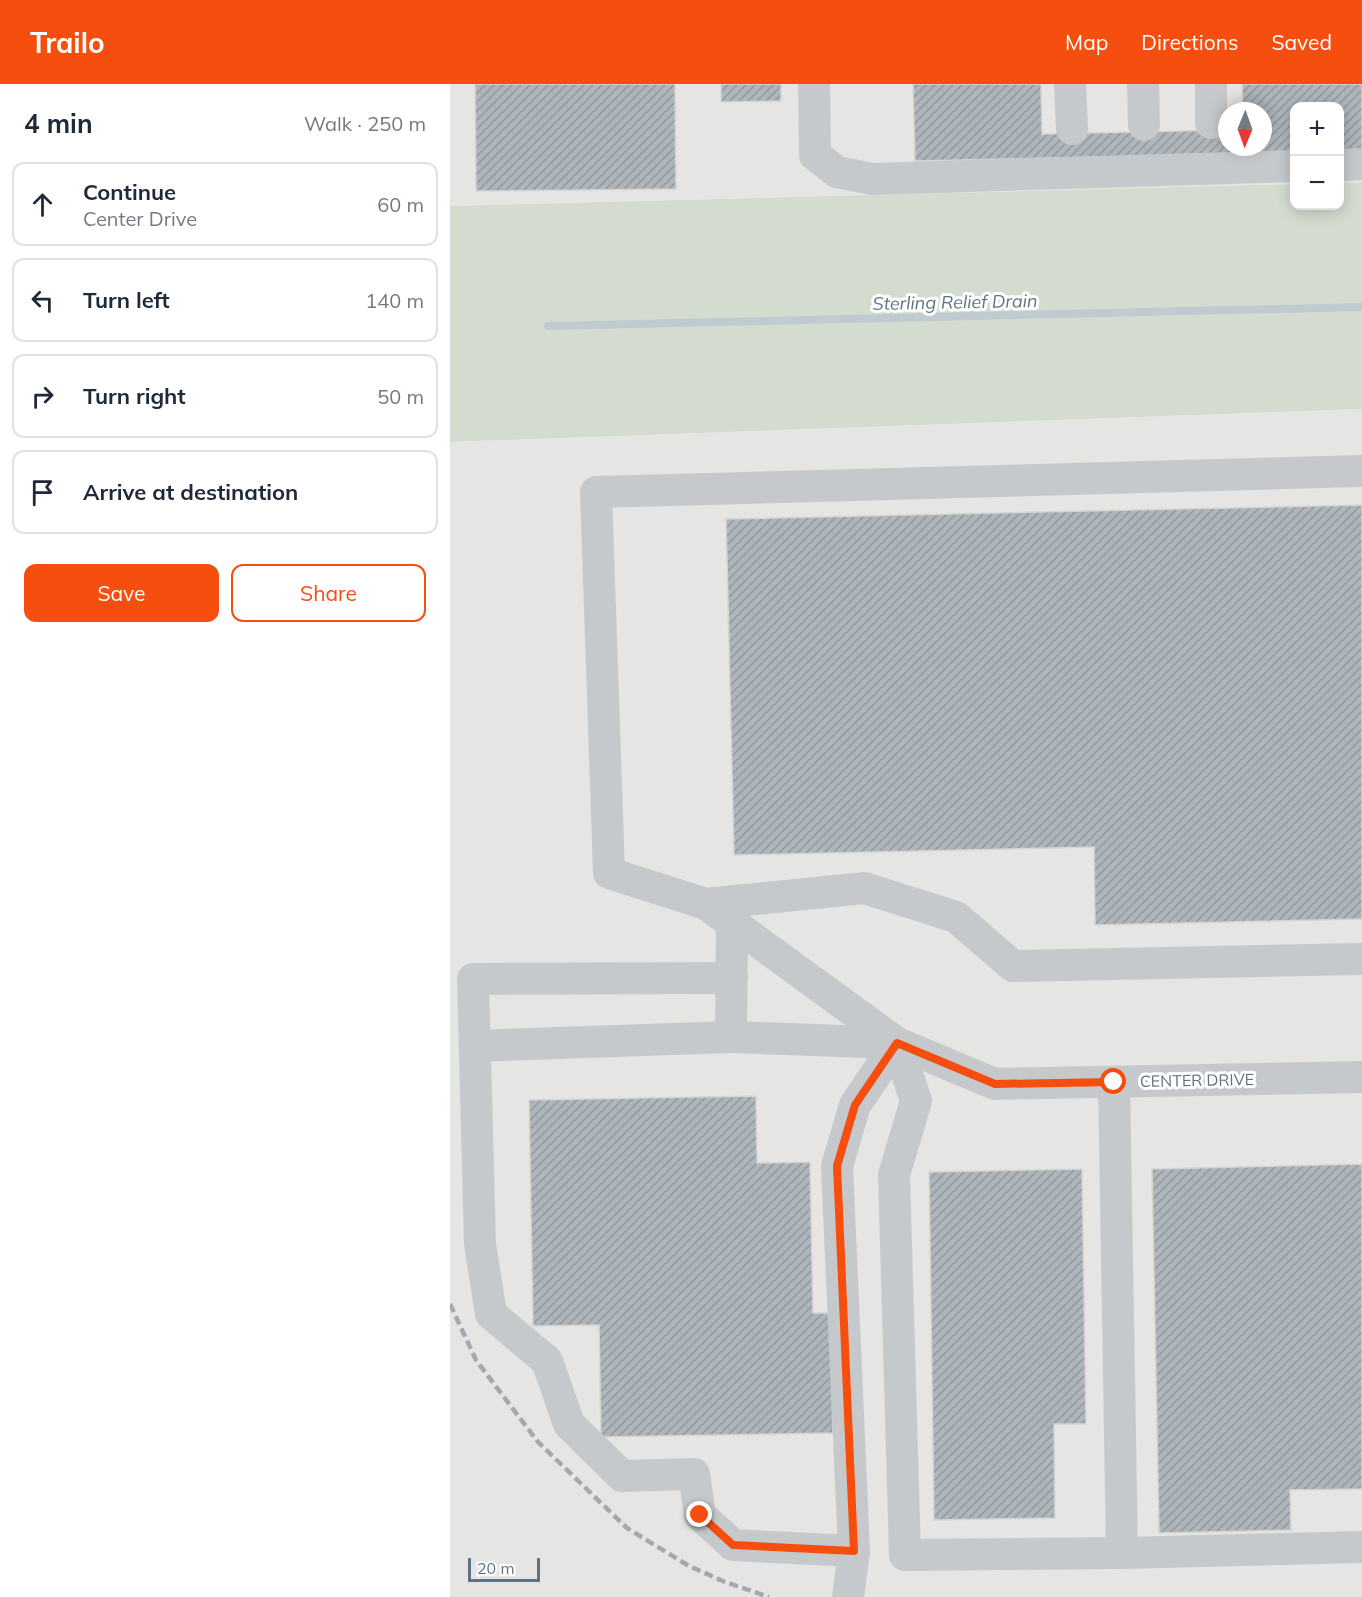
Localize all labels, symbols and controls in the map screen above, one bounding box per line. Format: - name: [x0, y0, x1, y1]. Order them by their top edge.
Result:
- text: Trailo: [30, 25, 105, 60]
- text: Map: [1065, 29, 1108, 55]
- text: Directions: [1141, 29, 1238, 55]
- text: Saved: [1271, 29, 1332, 55]
- north arrow: [1218, 102, 1272, 156]
- map controls: [1290, 102, 1344, 210]
- button: +: [1290, 102, 1344, 156]
- text: 4 min: [24, 107, 93, 140]
- text: Walk · 250 m: [304, 111, 426, 136]
- button: −: [1290, 156, 1344, 210]
- text: Continue: [83, 178, 176, 206]
- icon: ahead: [26, 188, 59, 221]
- text: 60 m: [377, 192, 424, 217]
- text: Center Drive: [83, 206, 197, 231]
- icon: left: [26, 284, 59, 317]
- text: Turn left: [83, 286, 170, 314]
- text: 140 m: [365, 288, 424, 313]
- water label: Sterling Relief Drain: [872, 289, 1038, 315]
- icon: right: [26, 380, 59, 413]
- text: Turn right: [83, 382, 186, 410]
- text: 50 m: [377, 384, 424, 409]
- icon: arrive: [26, 476, 59, 509]
- text: Arrive at destination: [83, 478, 298, 506]
- button: Save: [24, 564, 219, 622]
- button: Share: [231, 564, 426, 622]
- route start: [1100, 1068, 1126, 1094]
- street label: CENTER DRIVE: [1140, 1069, 1254, 1091]
- route end: [686, 1501, 712, 1527]
- scale bar: [468, 1555, 540, 1582]
- text: 20 m: [477, 1558, 514, 1578]

